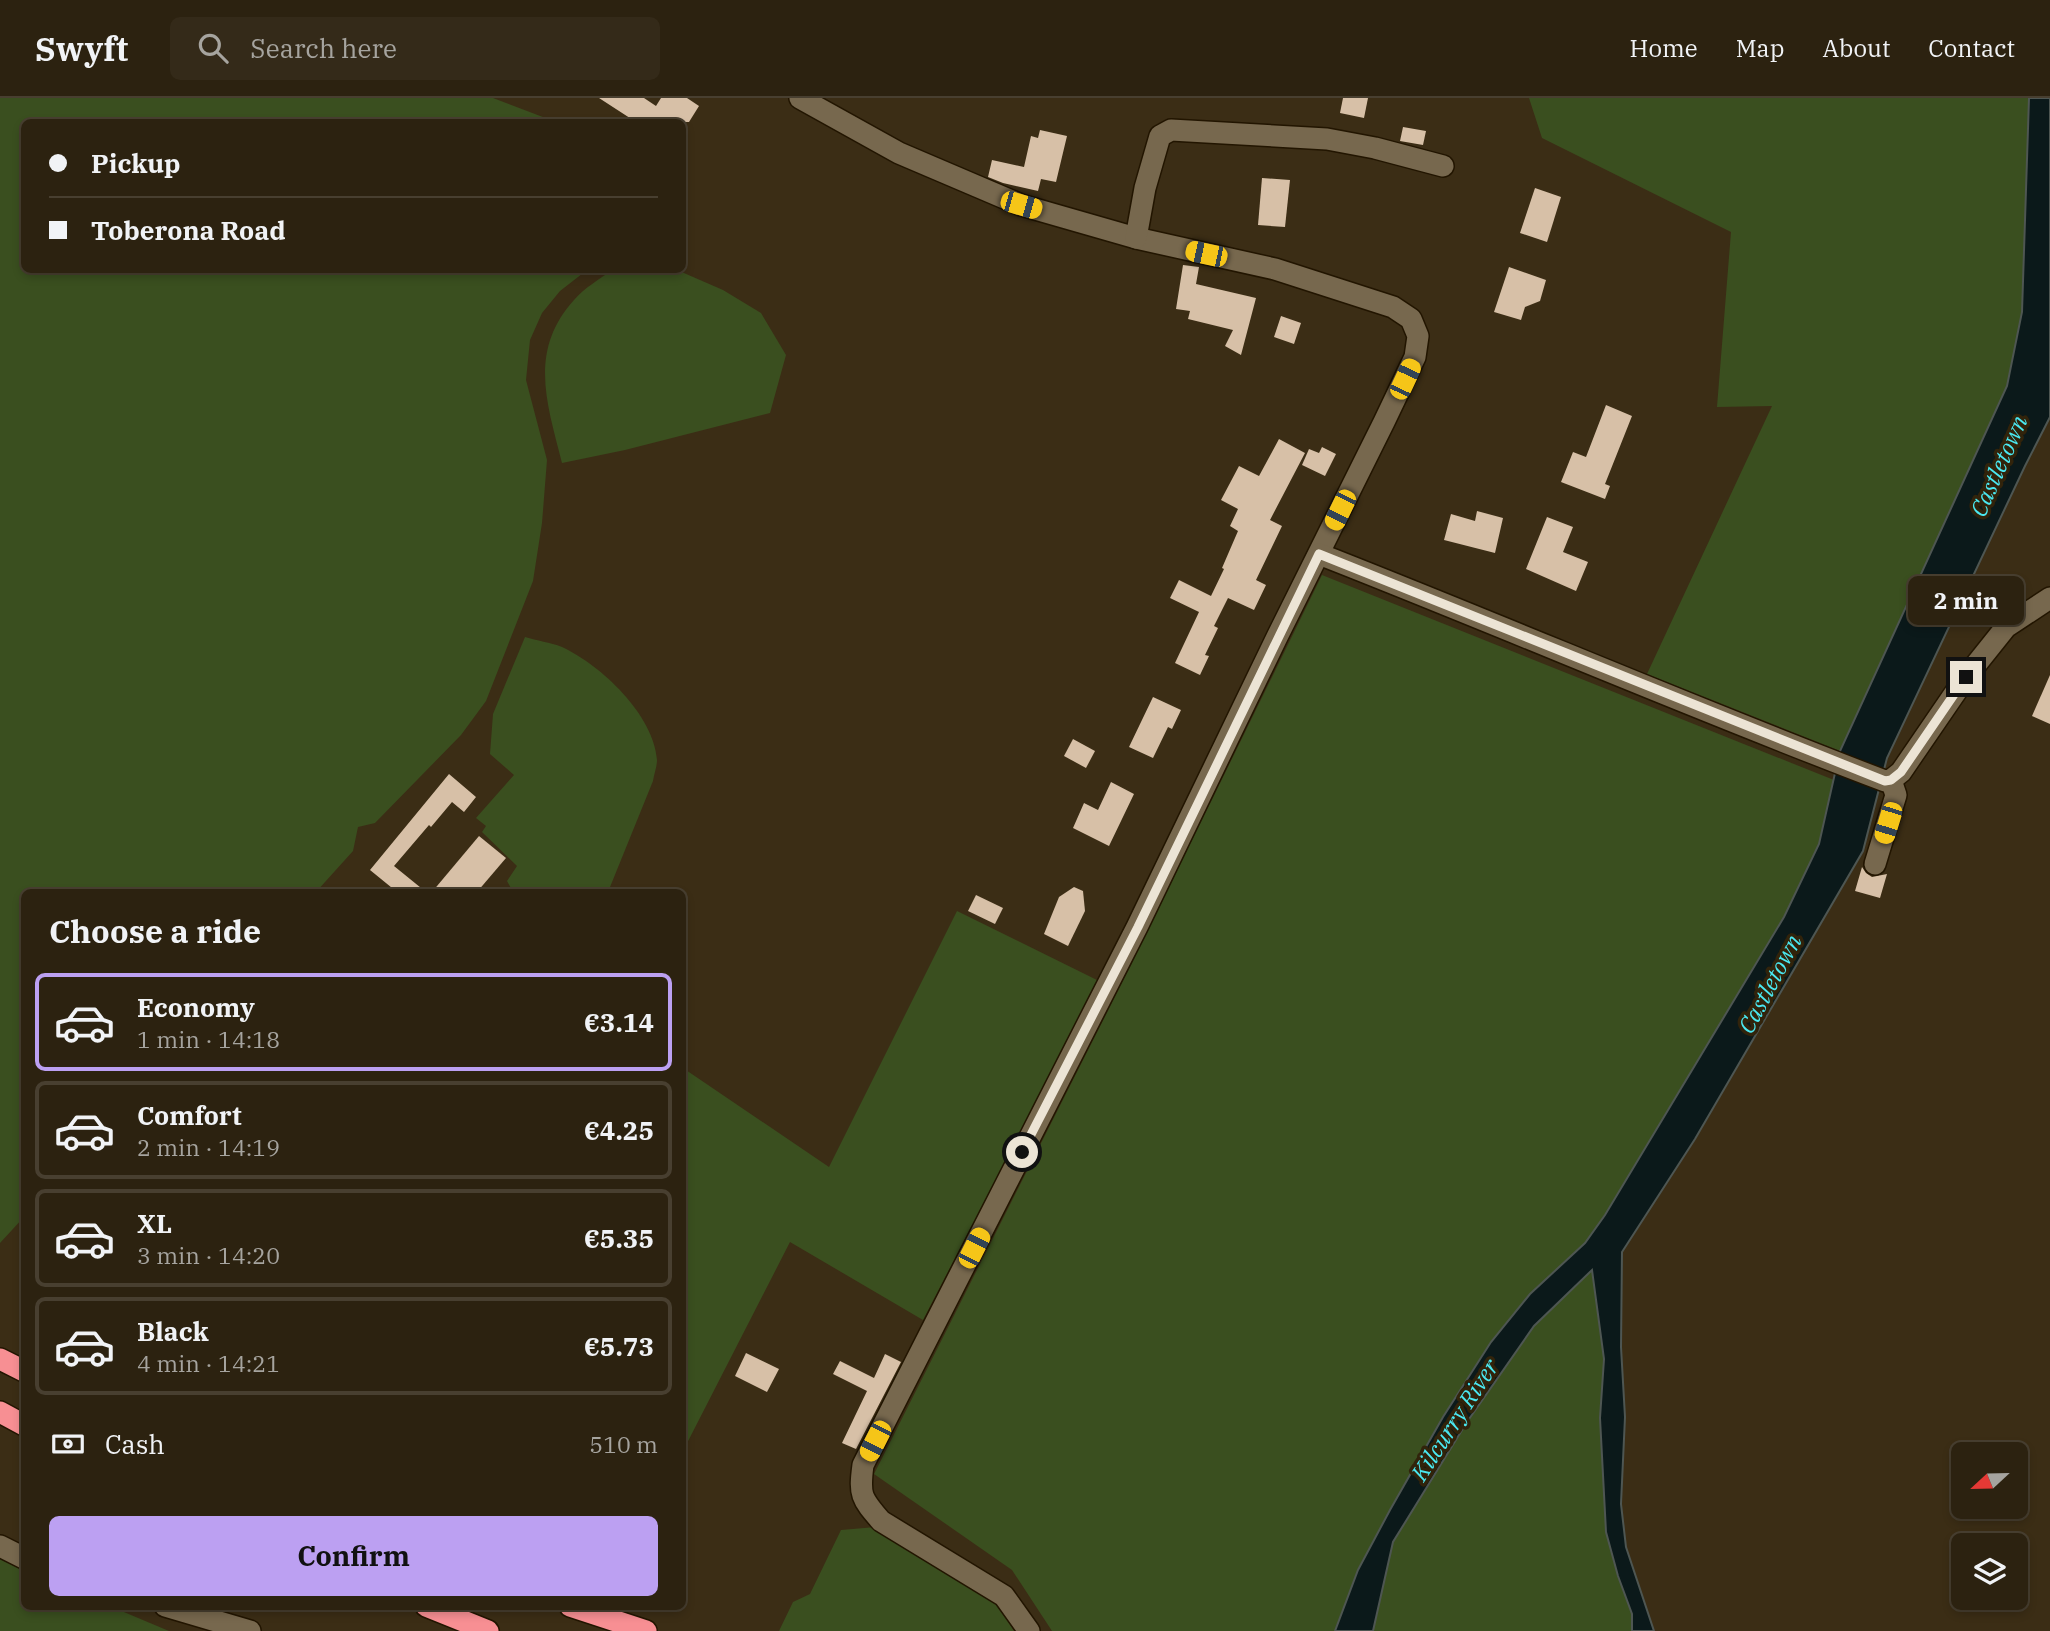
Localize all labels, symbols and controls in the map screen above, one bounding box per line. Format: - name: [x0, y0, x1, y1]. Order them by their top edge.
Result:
- search box: [170, 17, 660, 80]
- text: Swyft: [35, 27, 128, 70]
- icon: search: [194, 29, 232, 67]
- text: Search here: [250, 31, 397, 65]
- text: Home: [1630, 32, 1698, 64]
- text: Map: [1736, 32, 1784, 64]
- text: About: [1822, 32, 1890, 64]
- text: Contact: [1928, 32, 2015, 64]
- text: Pickup: [91, 146, 181, 180]
- car: [998, 189, 1045, 221]
- text: Toberona Road: [91, 213, 286, 247]
- car: [1184, 239, 1229, 269]
- car: [1387, 356, 1424, 402]
- water label: Castletown: [1963, 410, 2034, 521]
- car: [1322, 487, 1359, 533]
- callout: 2 min: [1908, 575, 2024, 624]
- text: 2 min: [1934, 585, 1998, 615]
- route end: [1950, 661, 1982, 693]
- car: [1872, 800, 1905, 846]
- text: Choose a ride: [49, 910, 261, 952]
- water label: Castletown: [1731, 929, 1808, 1038]
- text: Economy: [137, 990, 255, 1024]
- icon: car: [53, 991, 116, 1054]
- text: €3.14: [584, 1005, 654, 1039]
- text: 1 min · 14:18: [137, 1024, 280, 1054]
- text: Comfort: [137, 1098, 242, 1132]
- icon: car: [53, 1099, 116, 1162]
- text: €4.25: [584, 1113, 654, 1147]
- text: 2 min · 14:19: [137, 1132, 280, 1162]
- route start: [1006, 1136, 1038, 1168]
- text: XL: [137, 1206, 172, 1240]
- icon: car: [53, 1207, 116, 1270]
- text: €5.35: [584, 1221, 654, 1255]
- car: [956, 1225, 993, 1271]
- text: 3 min · 14:20: [137, 1240, 280, 1270]
- text: Black: [137, 1314, 209, 1348]
- icon: car: [53, 1315, 116, 1378]
- text: €5.73: [584, 1329, 654, 1363]
- text: 4 min · 14:21: [137, 1348, 280, 1378]
- water label: Kilcurry River: [1403, 1352, 1505, 1487]
- car: [857, 1418, 894, 1464]
- icon: cash: [49, 1425, 87, 1463]
- text: Cash: [105, 1427, 165, 1461]
- text: 510 m: [589, 1429, 658, 1459]
- north arrow: [1951, 1442, 2028, 1519]
- map controls: [1951, 1442, 2028, 1610]
- button: Confirm: [49, 1516, 658, 1596]
- button: layers: [1951, 1533, 2028, 1610]

